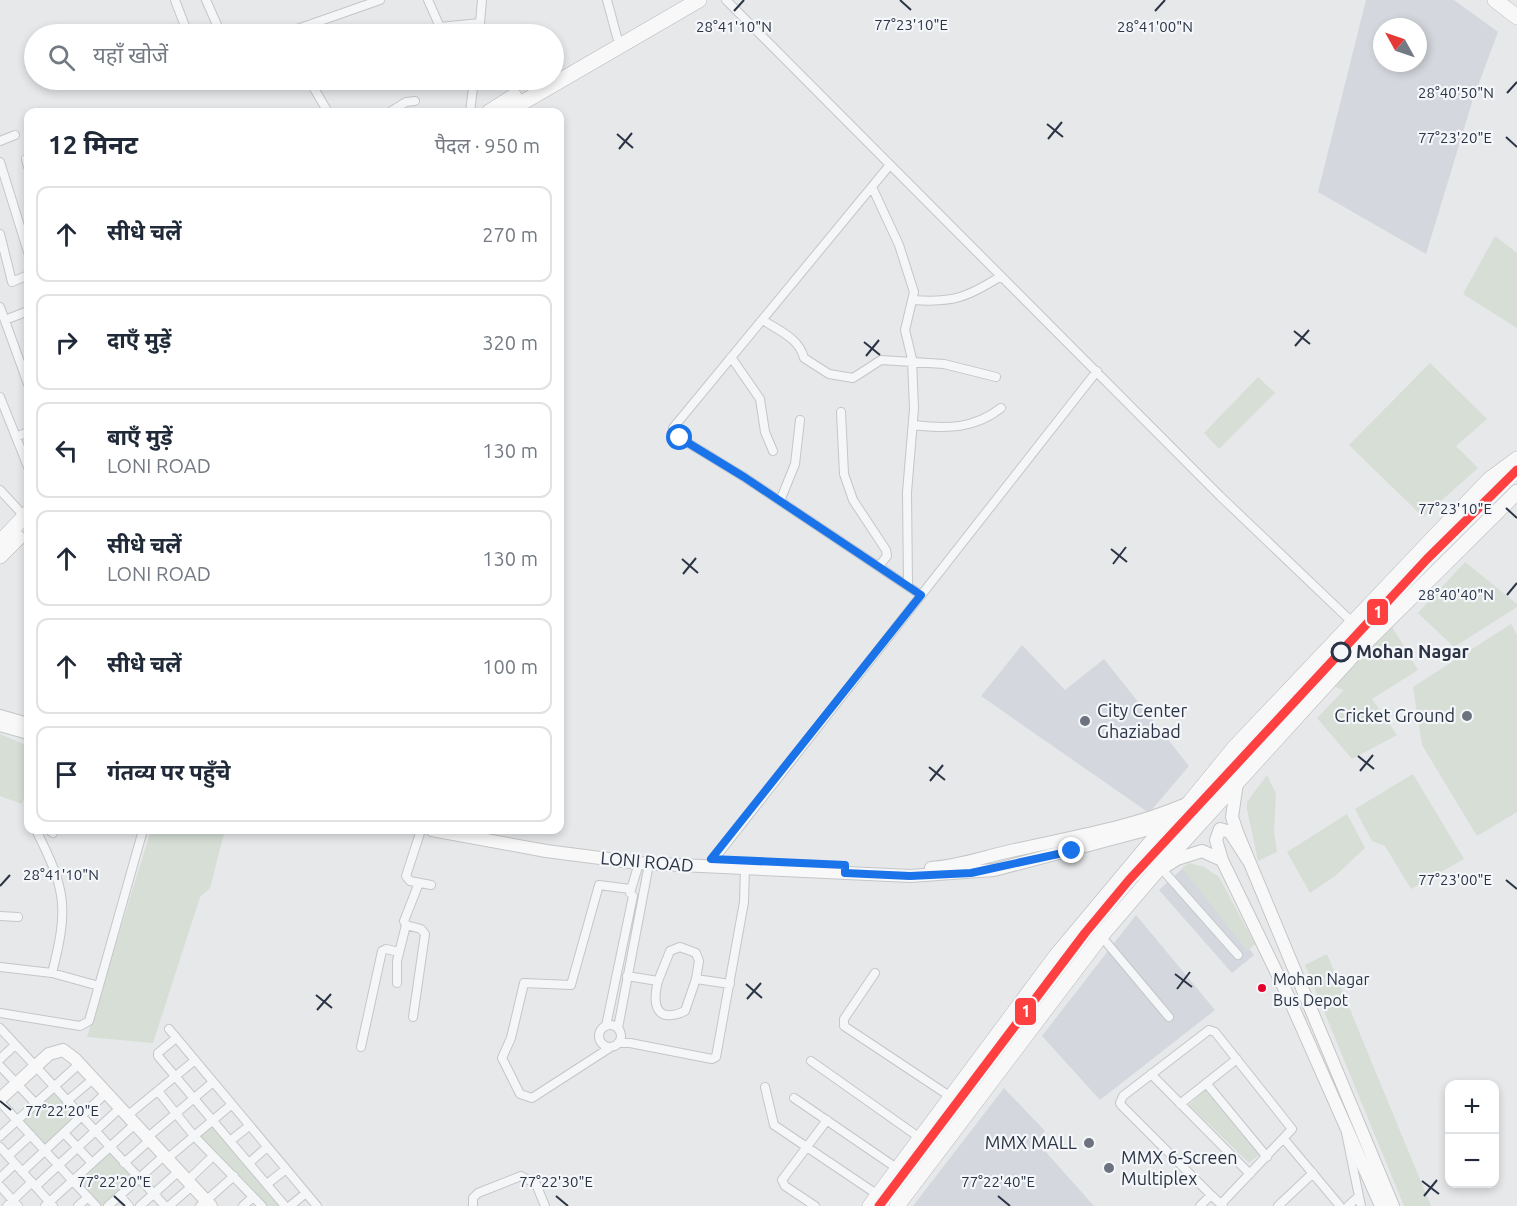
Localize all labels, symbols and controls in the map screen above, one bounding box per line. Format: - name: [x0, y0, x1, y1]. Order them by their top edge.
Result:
- text: 77°23'10"E: [874, 16, 948, 33]
- text: 28°41'10"N: [696, 18, 772, 35]
- text: 28°41'00"N: [1117, 18, 1193, 35]
- north arrow: [1373, 18, 1427, 72]
- search box: [24, 24, 564, 90]
- icon: search: [45, 41, 78, 74]
- text: यहाँ खोजें: [93, 42, 168, 67]
- text: 28°40'50"N: [1418, 84, 1494, 101]
- text: 77°23'20"E: [1418, 129, 1492, 146]
- text: 12 मिनट: [48, 130, 138, 159]
- text: पैदल · 950 m: [435, 134, 540, 157]
- icon: ahead: [50, 218, 83, 251]
- text: सीधे चलें: [107, 219, 182, 244]
- text: 270 m: [482, 223, 538, 246]
- icon: right: [50, 326, 83, 359]
- text: दाएँ मुड़ें: [107, 327, 171, 352]
- text: 320 m: [482, 331, 538, 354]
- text: बाएँ मुड़ें: [107, 424, 173, 449]
- route start: [666, 424, 692, 450]
- icon: left: [50, 434, 83, 467]
- text: 130 m: [482, 439, 538, 462]
- text: LONI ROAD: [107, 454, 211, 477]
- text: 77°23'10"E: [1418, 500, 1492, 517]
- text: सीधे चलें: [107, 532, 182, 557]
- icon: ahead: [50, 542, 83, 575]
- text: 130 m: [482, 547, 538, 570]
- text: LONI ROAD: [107, 562, 211, 585]
- text: 28°40'40"N: [1418, 586, 1494, 603]
- line badge: 1: [1366, 598, 1389, 626]
- text: 1: [1373, 603, 1383, 621]
- place label: Mohan Nagar: [1356, 641, 1470, 661]
- marker: Mohan Nagar: [1331, 642, 1351, 662]
- icon: ahead: [50, 650, 83, 683]
- text: सीधे चलें: [107, 651, 182, 676]
- text: 100 m: [482, 655, 538, 678]
- place label: City Center Ghaziabad: [1097, 700, 1188, 741]
- place label: Cricket Ground: [1334, 705, 1455, 725]
- marker: Cricket Ground: [1460, 709, 1474, 723]
- marker: City Center Ghaziabad: [1078, 714, 1092, 728]
- icon: arrive: [50, 758, 83, 791]
- text: गंतव्य पर पहुँचे: [107, 759, 231, 784]
- route end: [1058, 837, 1084, 863]
- street label: LONI ROAD: [600, 847, 695, 875]
- text: 28°41'10"N: [23, 866, 99, 883]
- text: 77°23'00"E: [1418, 871, 1492, 888]
- place label: Mohan Nagar Bus Depot: [1273, 970, 1370, 1009]
- marker: Mohan Nagar Bus Depot: [1256, 982, 1268, 994]
- line badge: 1: [1014, 997, 1037, 1026]
- text: 1: [1021, 1002, 1031, 1020]
- map controls: [1445, 1080, 1499, 1188]
- button: +: [1445, 1080, 1499, 1134]
- text: 77°22'20"E: [25, 1102, 99, 1119]
- place label: MMX MALL: [985, 1132, 1077, 1152]
- button: −: [1445, 1134, 1499, 1188]
- marker: MMX MALL: [1082, 1136, 1096, 1150]
- place label: MMX 6-Screen Multiplex: [1121, 1147, 1238, 1188]
- marker: MMX 6-Screen Multiplex: [1102, 1161, 1116, 1175]
- text: 77°22'20"E: [77, 1173, 151, 1190]
- text: 77°22'30"E: [519, 1173, 593, 1190]
- text: 77°22'40"E: [961, 1173, 1035, 1190]

